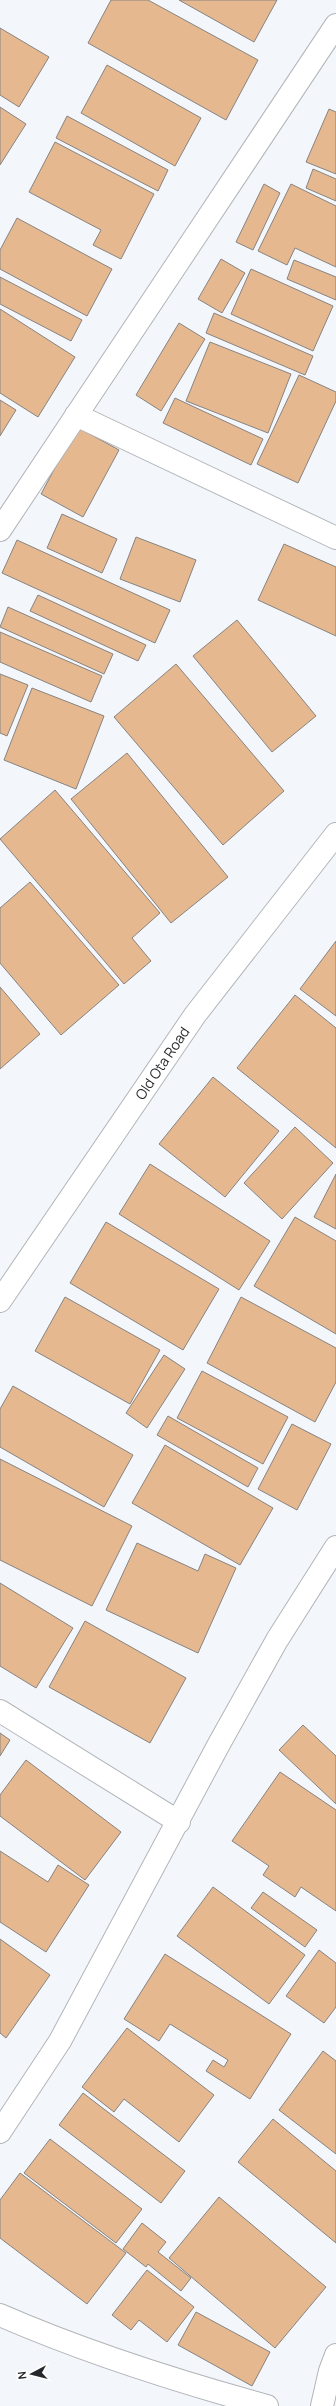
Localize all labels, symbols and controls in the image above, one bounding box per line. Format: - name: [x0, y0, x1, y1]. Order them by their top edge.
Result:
- street label: Old Ota Road: [131, 1023, 193, 1103]
- north arrow: [12, 2354, 52, 2394]
- text: N: [14, 2370, 30, 2380]

